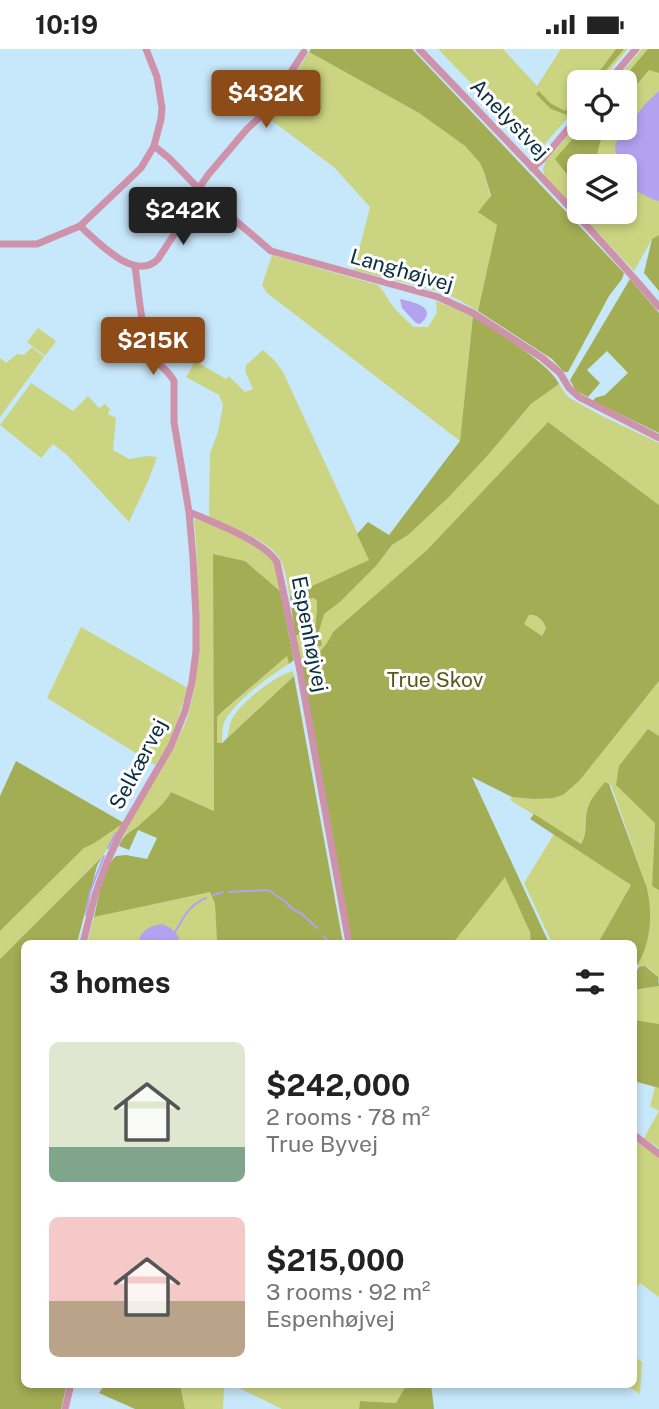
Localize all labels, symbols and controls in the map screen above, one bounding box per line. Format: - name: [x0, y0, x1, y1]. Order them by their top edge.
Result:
- text: 10:19: [35, 9, 98, 40]
- map controls: [567, 70, 637, 224]
- button: locate: [567, 70, 637, 140]
- pin: $432K: [217, 71, 315, 130]
- street label: Anelystvej: [465, 74, 555, 164]
- text: $432K: [227, 79, 305, 106]
- button: layers: [567, 154, 637, 224]
- pin: $242K: [134, 187, 232, 247]
- text: $242K: [145, 196, 221, 223]
- street label: Langhøjvej: [347, 243, 457, 297]
- pin: $215K: [104, 317, 202, 377]
- text: $215K: [117, 326, 189, 353]
- street label: Espenhøjvej: [287, 574, 333, 694]
- park label: True Skov: [387, 667, 484, 692]
- street label: Selkærvej: [104, 714, 172, 814]
- icon: filters: [571, 963, 609, 1001]
- text: 3 homes: [49, 964, 171, 1000]
- text: $242,000: [266, 1067, 410, 1103]
- icon: home: [105, 1070, 189, 1154]
- text: 2 rooms · 78 m²: [266, 1103, 430, 1130]
- text: True Byvej: [266, 1130, 378, 1157]
- text: $215,000: [266, 1242, 405, 1278]
- icon: home: [105, 1245, 189, 1329]
- text: 3 rooms · 92 m²: [266, 1278, 431, 1305]
- text: Espenhøjvej: [266, 1305, 395, 1332]

